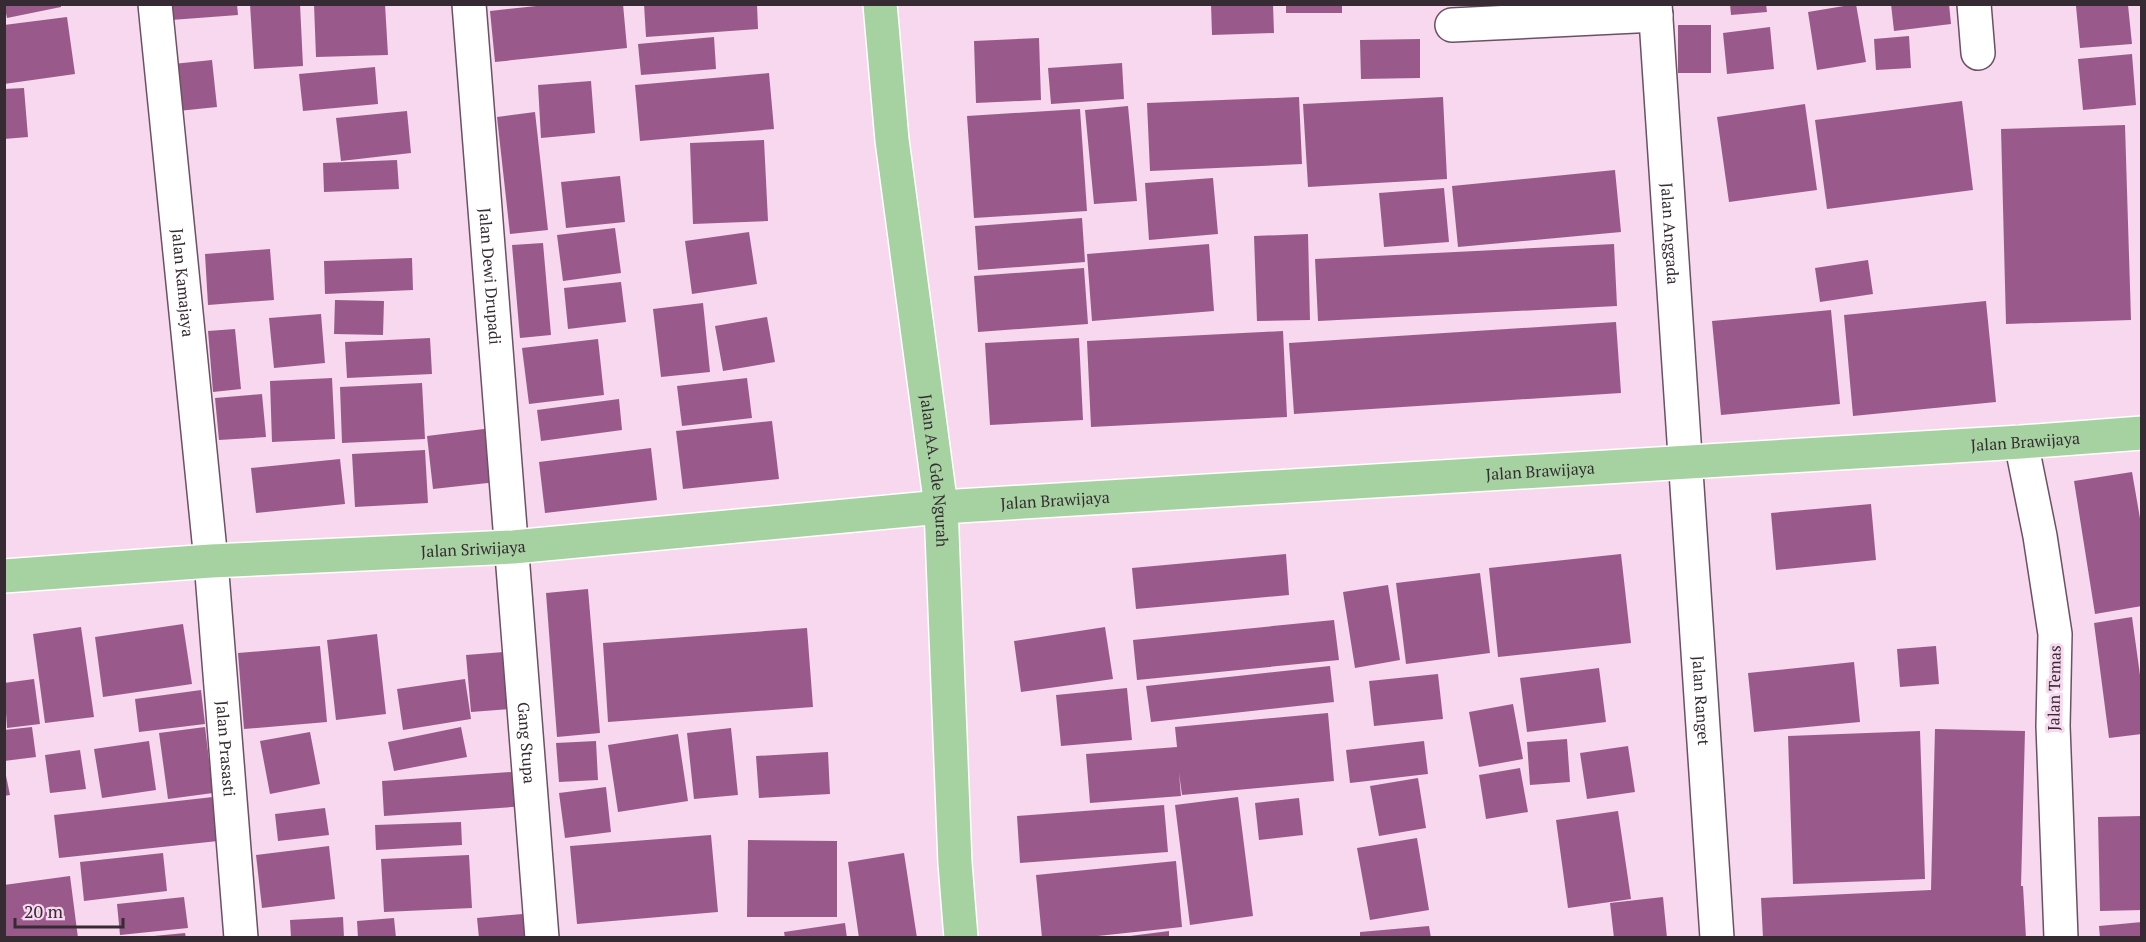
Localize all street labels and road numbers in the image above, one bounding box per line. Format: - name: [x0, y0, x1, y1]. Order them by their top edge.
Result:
- street label: Jalan Anggada: [1656, 182, 1685, 285]
- street label: Jalan Dewi Drupadi: [474, 207, 507, 346]
- street label: Jalan Kamajaya: [167, 227, 199, 338]
- street label: Jalan AA. Gde Ngurah: [915, 393, 954, 548]
- street label: Jalan Brawijaya: [1970, 427, 2081, 456]
- street label: Jalan Brawijaya: [1485, 457, 1595, 485]
- street label: Jalan Brawijaya: [1000, 486, 1110, 514]
- street label: Jalan Sriwijaya: [420, 535, 527, 562]
- street label: Jalan Temas: [2042, 645, 2066, 731]
- street label: Jalan Ranget: [1687, 655, 1715, 746]
- street label: Jalan Prasasti: [211, 700, 241, 798]
- street label: Gang Stupa: [513, 701, 541, 784]

